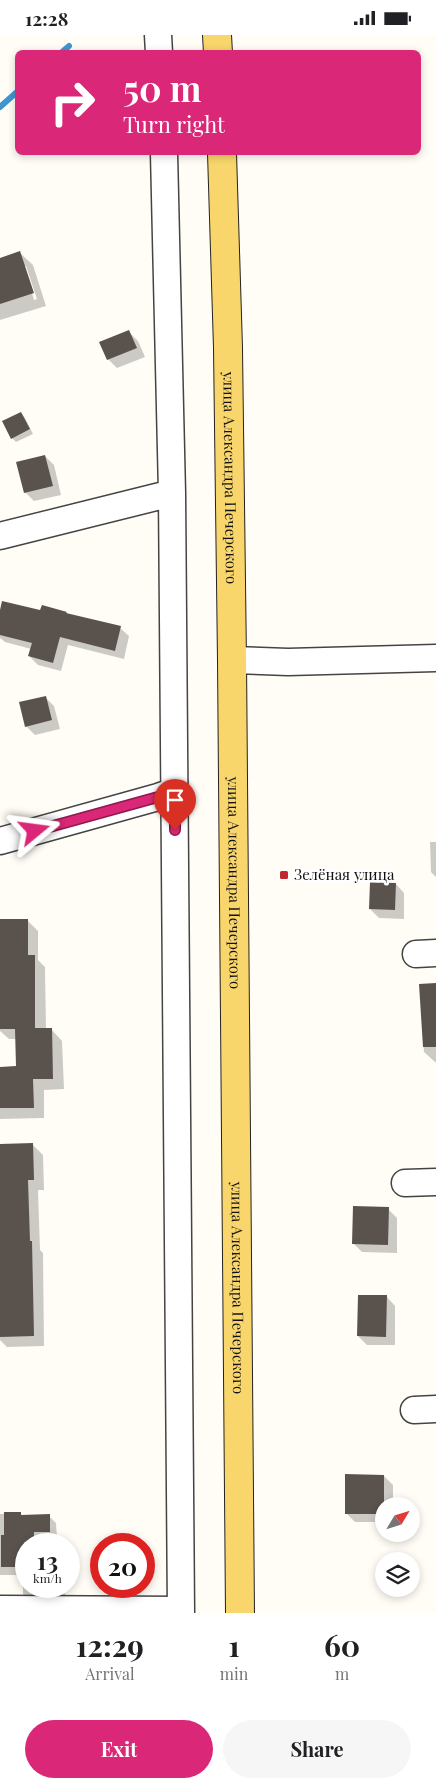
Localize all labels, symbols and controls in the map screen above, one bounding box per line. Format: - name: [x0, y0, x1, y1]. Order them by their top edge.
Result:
- text: 12:28: [25, 5, 68, 31]
- text: 50 m: [123, 64, 201, 111]
- icon: right: [40, 70, 105, 135]
- text: Turn right: [123, 109, 225, 139]
- street label: улица Александра Печерского: [219, 371, 242, 584]
- street label: улица Александра Печерского: [224, 776, 246, 989]
- pin: [154, 779, 196, 830]
- icon: arrive: [161, 786, 189, 814]
- position arrow: [8, 804, 60, 856]
- place label: Зелёная улица: [294, 864, 395, 884]
- marker: Зелёная улица: [278, 869, 290, 881]
- street label: улица Александра Печерского: [227, 1181, 249, 1394]
- north arrow: [375, 1497, 420, 1543]
- map controls: [375, 1497, 420, 1597]
- speed limit sign: 20: [90, 1533, 155, 1598]
- text: 13: [37, 1543, 58, 1576]
- button: layers: [375, 1552, 420, 1597]
- text: km/h: [33, 1570, 62, 1586]
- text: 12:29: [76, 1625, 144, 1665]
- text: 1: [228, 1625, 240, 1665]
- text: 60: [324, 1625, 360, 1665]
- text: Arrival: [85, 1663, 135, 1684]
- text: min: [220, 1663, 248, 1684]
- text: m: [335, 1663, 349, 1684]
- button: Exit: [25, 1720, 213, 1778]
- button: Share: [223, 1720, 411, 1778]

